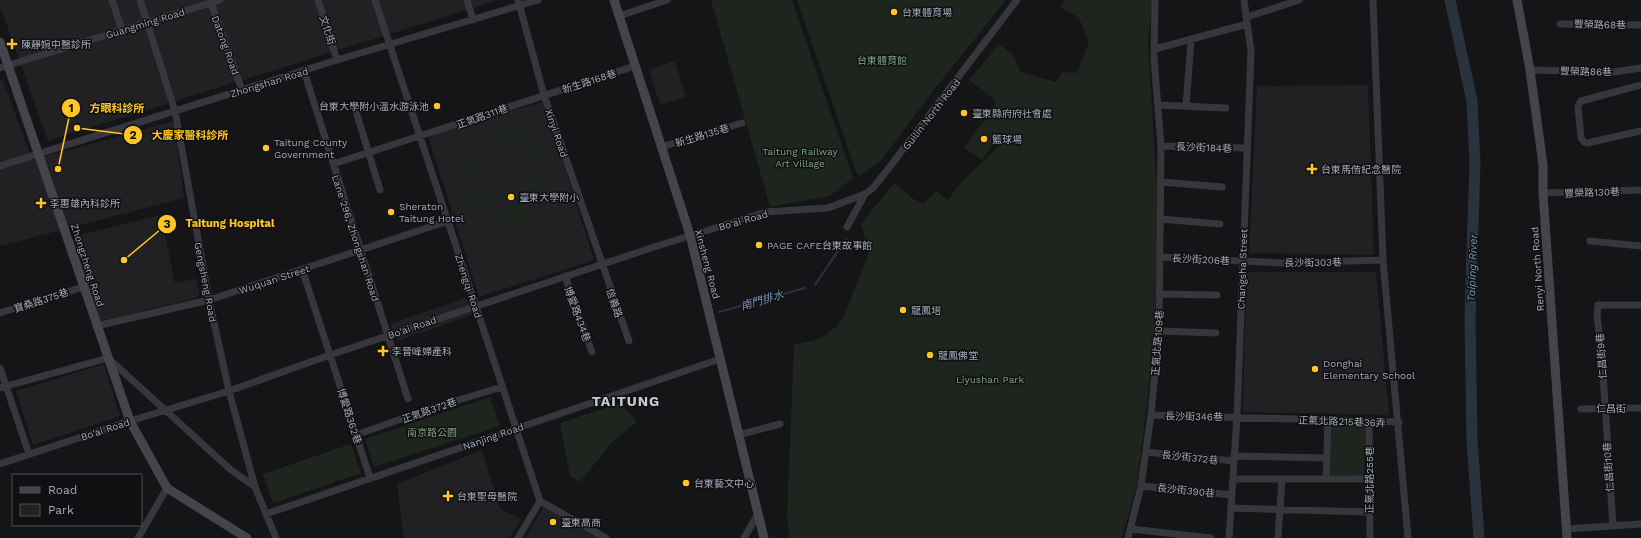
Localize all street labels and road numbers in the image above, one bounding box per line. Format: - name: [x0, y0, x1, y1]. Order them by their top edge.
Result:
- street label: Guangming Road: [104, 6, 186, 41]
- street label: Datong Road: [210, 14, 241, 76]
- street label: 文化街: [318, 14, 337, 46]
- street label: 豐榮路68巷: [1574, 19, 1626, 30]
- street label: Zhongshan Road: [229, 65, 310, 100]
- street label: 豐榮路86巷: [1560, 66, 1612, 77]
- street label: 新生路168巷: [561, 68, 618, 95]
- street label: Guilin North Road: [900, 77, 962, 152]
- street label: 正氣路311巷: [455, 103, 509, 130]
- street label: Xinyi Road: [543, 108, 570, 159]
- street label: 新生路135巷: [674, 122, 730, 149]
- street label: 長沙街184巷: [1176, 141, 1232, 154]
- street label: Lane 296, Zhongshan Road: [330, 174, 381, 303]
- street label: 豐榮路130巷: [1564, 186, 1620, 199]
- street label: Bo'ai Road: [717, 208, 769, 233]
- street label: Zhongzheng Road: [69, 222, 106, 308]
- street label: Renyi North Road: [1529, 226, 1546, 312]
- street label: Xinsheng Road: [693, 228, 722, 300]
- street label: Changsha Street: [1236, 228, 1249, 309]
- street label: Gengsheng Road: [192, 241, 219, 323]
- street label: 長沙街206巷: [1172, 252, 1230, 267]
- street label: Zhengqi Road: [453, 253, 484, 319]
- street label: 長沙街303巷: [1284, 256, 1342, 269]
- street label: Wuquan Street: [238, 263, 312, 296]
- street label: 博愛路434巷: [562, 285, 593, 343]
- street label: 寶桑路375巷: [12, 286, 70, 314]
- street label: 信義路: [604, 287, 625, 319]
- street label: 正氣北路109巷: [1150, 310, 1165, 376]
- street label: Bo'ai Road: [386, 314, 438, 341]
- street label: 仁昌街9巷: [1594, 333, 1609, 379]
- street label: 博愛路362巷: [335, 387, 364, 445]
- street label: 正氣路372巷: [400, 396, 458, 425]
- street label: 仁昌街: [1596, 403, 1626, 414]
- street label: 長沙街346巷: [1165, 410, 1223, 423]
- street label: 正氣北路215巷36弄: [1298, 414, 1386, 429]
- street label: Bo'ai Road: [79, 416, 131, 443]
- street label: Nanjing Road: [461, 421, 525, 452]
- street label: 仁昌街10巷: [1601, 442, 1616, 492]
- street label: 正氣北路255巷: [1364, 446, 1375, 514]
- street label: 長沙街372巷: [1161, 449, 1219, 466]
- street label: 長沙街390巷: [1156, 482, 1215, 499]

